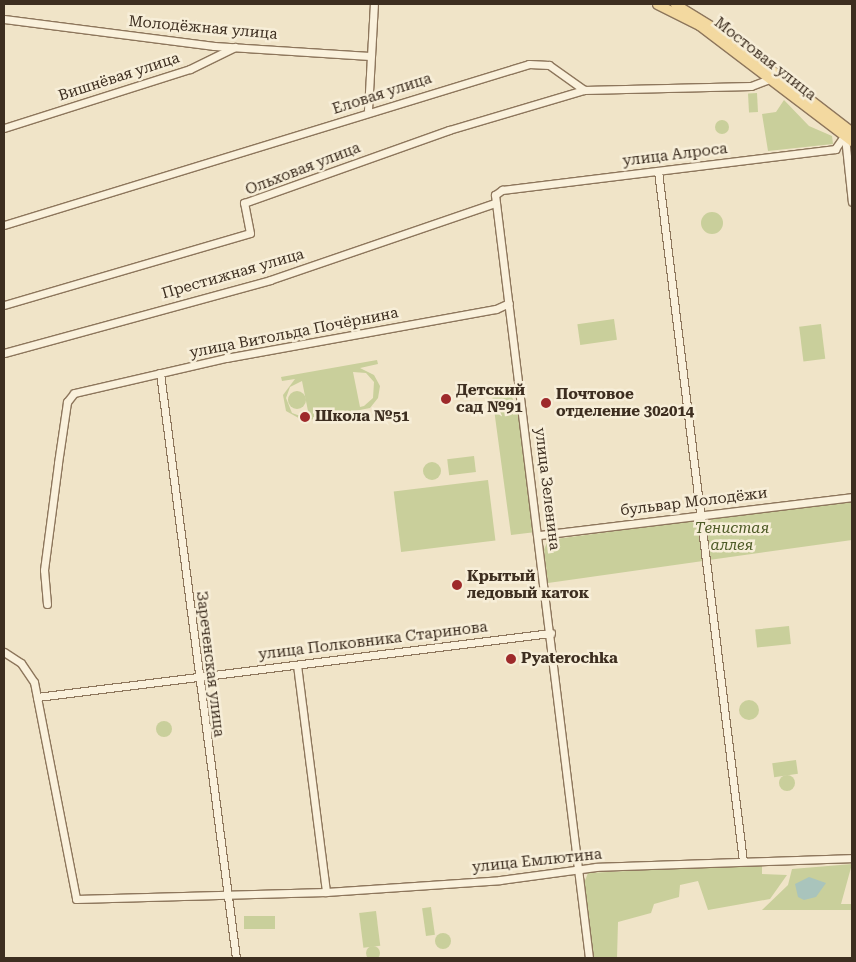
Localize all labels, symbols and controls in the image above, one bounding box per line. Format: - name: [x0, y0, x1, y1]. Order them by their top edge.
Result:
- street label: Молодёжная улица: [128, 13, 278, 43]
- street label: Мостовая улица: [711, 14, 819, 104]
- street label: Вишнёвая улица: [56, 49, 182, 105]
- street label: Еловая улица: [330, 69, 434, 119]
- street label: Ольховая улица: [243, 139, 363, 199]
- street label: улица Алроса: [622, 140, 728, 170]
- street label: Престижная улица: [160, 245, 306, 303]
- street label: улица Витольда Почёрнина: [188, 304, 400, 362]
- place label: Детский сад №91: [456, 381, 525, 416]
- place label: Почтовое отделение 302014: [556, 385, 694, 420]
- marker: Детский сад №91: [440, 393, 452, 405]
- marker: Почтовое отделение 302014: [540, 397, 552, 409]
- place label: Школа №51: [315, 408, 409, 426]
- marker: Школа №51: [299, 411, 311, 423]
- street label: улица Зеленина: [531, 427, 563, 551]
- street label: бульвар Молодёжи: [619, 484, 769, 520]
- park label: Тенистая аллея: [695, 519, 769, 554]
- place label: Крытый ледовый каток: [467, 567, 589, 602]
- marker: Крытый ледовый каток: [451, 579, 463, 591]
- street label: Зареченская улица: [192, 590, 228, 738]
- street label: улица Полковника Старинова: [257, 618, 489, 664]
- place label: Pyaterochka: [521, 650, 618, 668]
- marker: Pyaterochka: [505, 653, 517, 665]
- street label: улица Емлютина: [471, 845, 603, 877]

